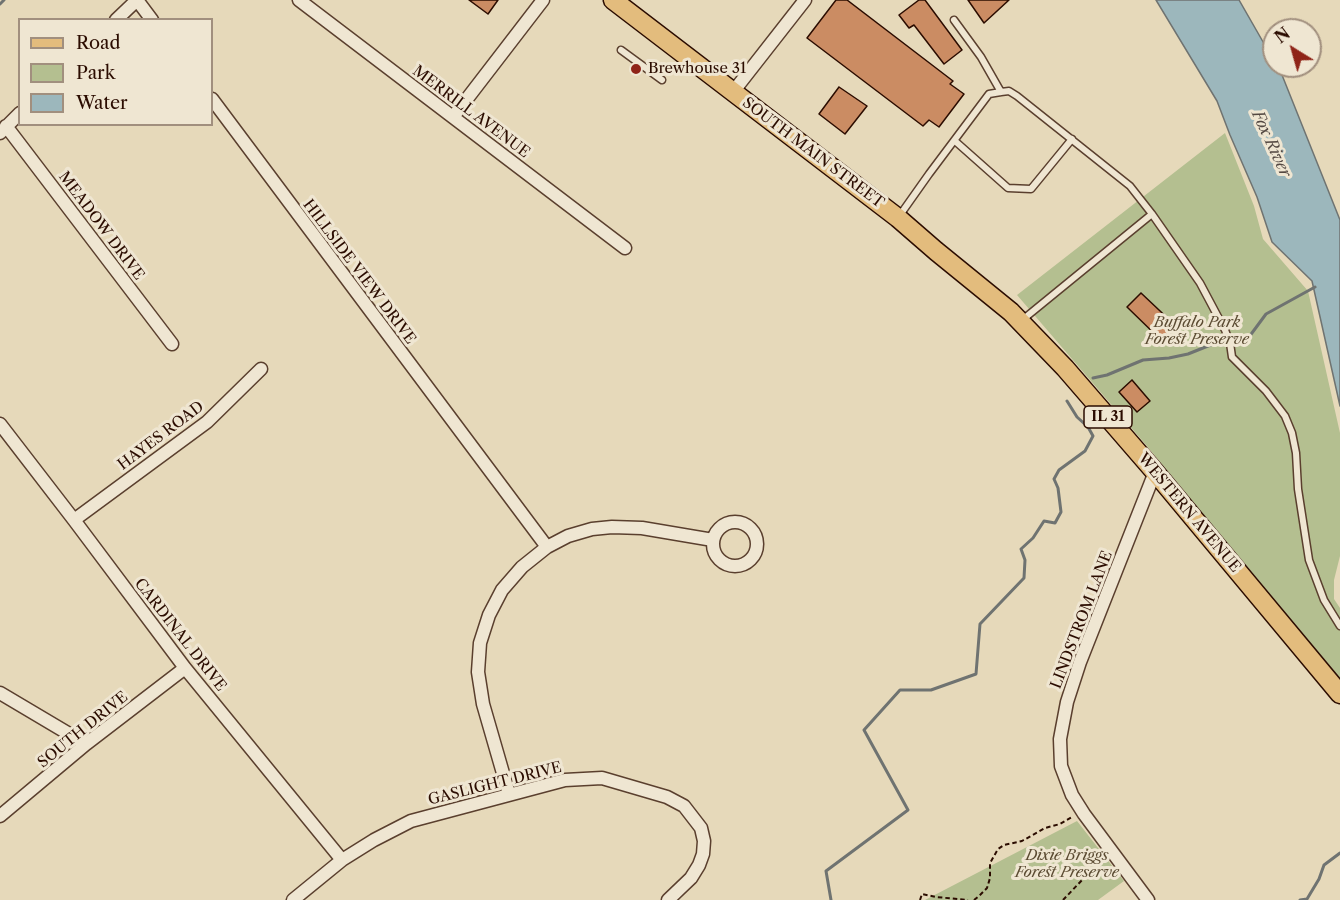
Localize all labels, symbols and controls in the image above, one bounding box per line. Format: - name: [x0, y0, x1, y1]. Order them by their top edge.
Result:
- legend: [18, 18, 213, 126]
- north arrow: [1262, 18, 1322, 78]
- text: N: [1271, 23, 1294, 47]
- text: Road: [76, 32, 121, 54]
- place label: Brewhouse 31: [648, 60, 746, 78]
- text: Park: [76, 62, 115, 84]
- street label: MERRILL AVENUE: [409, 62, 533, 162]
- marker: Brewhouse 31: [629, 62, 643, 76]
- text: Water: [76, 92, 128, 114]
- street label: SOUTH MAIN STREET: [739, 94, 887, 212]
- water label: Fox River: [1247, 107, 1295, 181]
- street label: MEADOW DRIVE: [54, 168, 148, 284]
- street label: HILLSIDE VIEW DRIVE: [299, 196, 419, 348]
- park label: Buffalo Park Forest Preserve: [1145, 314, 1249, 349]
- street label: HAYES ROAD: [115, 398, 207, 474]
- road number: IL 31: [1084, 406, 1132, 428]
- street label: WESTERN AVENUE: [1134, 450, 1244, 576]
- street label: LINDSTROM LANE: [1047, 549, 1117, 691]
- street label: CARDINAL DRIVE: [130, 575, 230, 695]
- street label: SOUTH DRIVE: [34, 688, 132, 772]
- street label: GASLIGHT DRIVE: [426, 759, 564, 809]
- park label: Dixie Briggs Forest Preserve: [1015, 847, 1119, 882]

